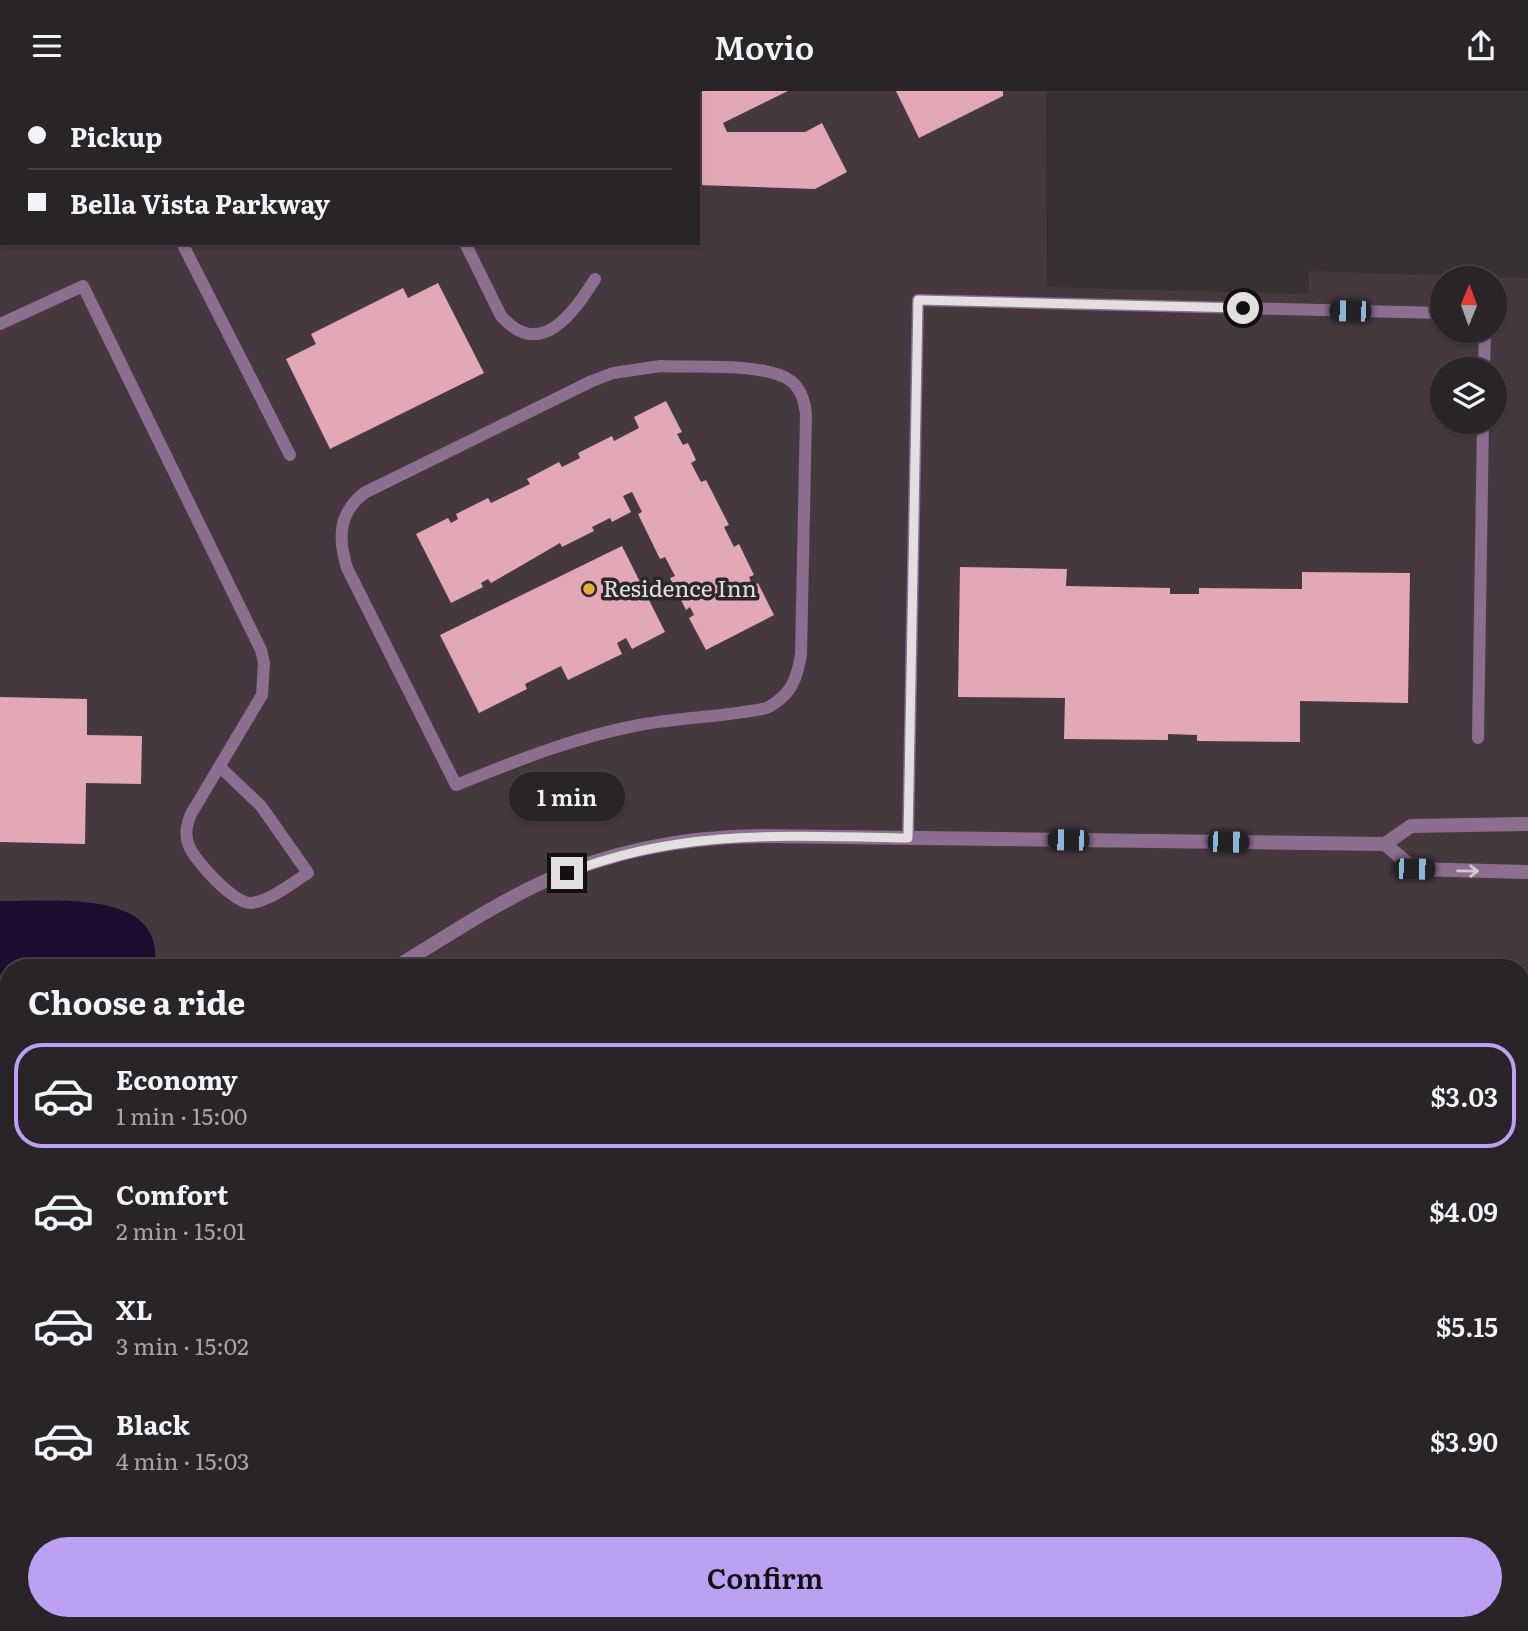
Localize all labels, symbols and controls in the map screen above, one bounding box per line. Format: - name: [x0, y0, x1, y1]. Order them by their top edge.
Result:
- text: Movio: [714, 22, 814, 70]
- icon: menu: [28, 27, 66, 65]
- icon: share: [1462, 27, 1500, 65]
- text: Pickup: [70, 116, 162, 155]
- text: Bella Vista Parkway: [70, 183, 330, 222]
- north arrow: [1430, 266, 1507, 343]
- map controls: [1430, 266, 1507, 434]
- route start: [1227, 292, 1259, 324]
- car: [1329, 300, 1372, 322]
- button: layers: [1430, 357, 1507, 434]
- place label: Residence Inn: [603, 570, 757, 604]
- marker: Residence Inn: [581, 581, 597, 597]
- callout: 1 min: [509, 771, 625, 821]
- text: 1 min: [537, 779, 597, 813]
- car: [1047, 829, 1090, 851]
- car: [1207, 831, 1250, 853]
- route end: [551, 857, 583, 889]
- car: [1393, 858, 1436, 880]
- one-way arrow: [1456, 864, 1479, 877]
- text: Choose a ride: [28, 977, 245, 1025]
- text: Economy: [116, 1059, 238, 1098]
- icon: car: [32, 1064, 95, 1127]
- text: $3.03: [1430, 1076, 1498, 1115]
- text: 1 min · 15:00: [116, 1098, 247, 1132]
- text: Comfort: [116, 1174, 228, 1213]
- icon: car: [32, 1179, 95, 1242]
- text: $4.09: [1429, 1191, 1498, 1230]
- text: 2 min · 15:01: [116, 1213, 246, 1247]
- text: XL: [116, 1289, 153, 1328]
- icon: car: [32, 1294, 95, 1357]
- text: $5.15: [1436, 1306, 1498, 1345]
- text: 3 min · 15:02: [116, 1328, 249, 1362]
- text: Black: [116, 1404, 190, 1443]
- icon: car: [32, 1409, 95, 1472]
- text: $3.90: [1430, 1421, 1498, 1460]
- text: 4 min · 15:03: [116, 1443, 249, 1477]
- button: Confirm: [28, 1537, 1502, 1617]

